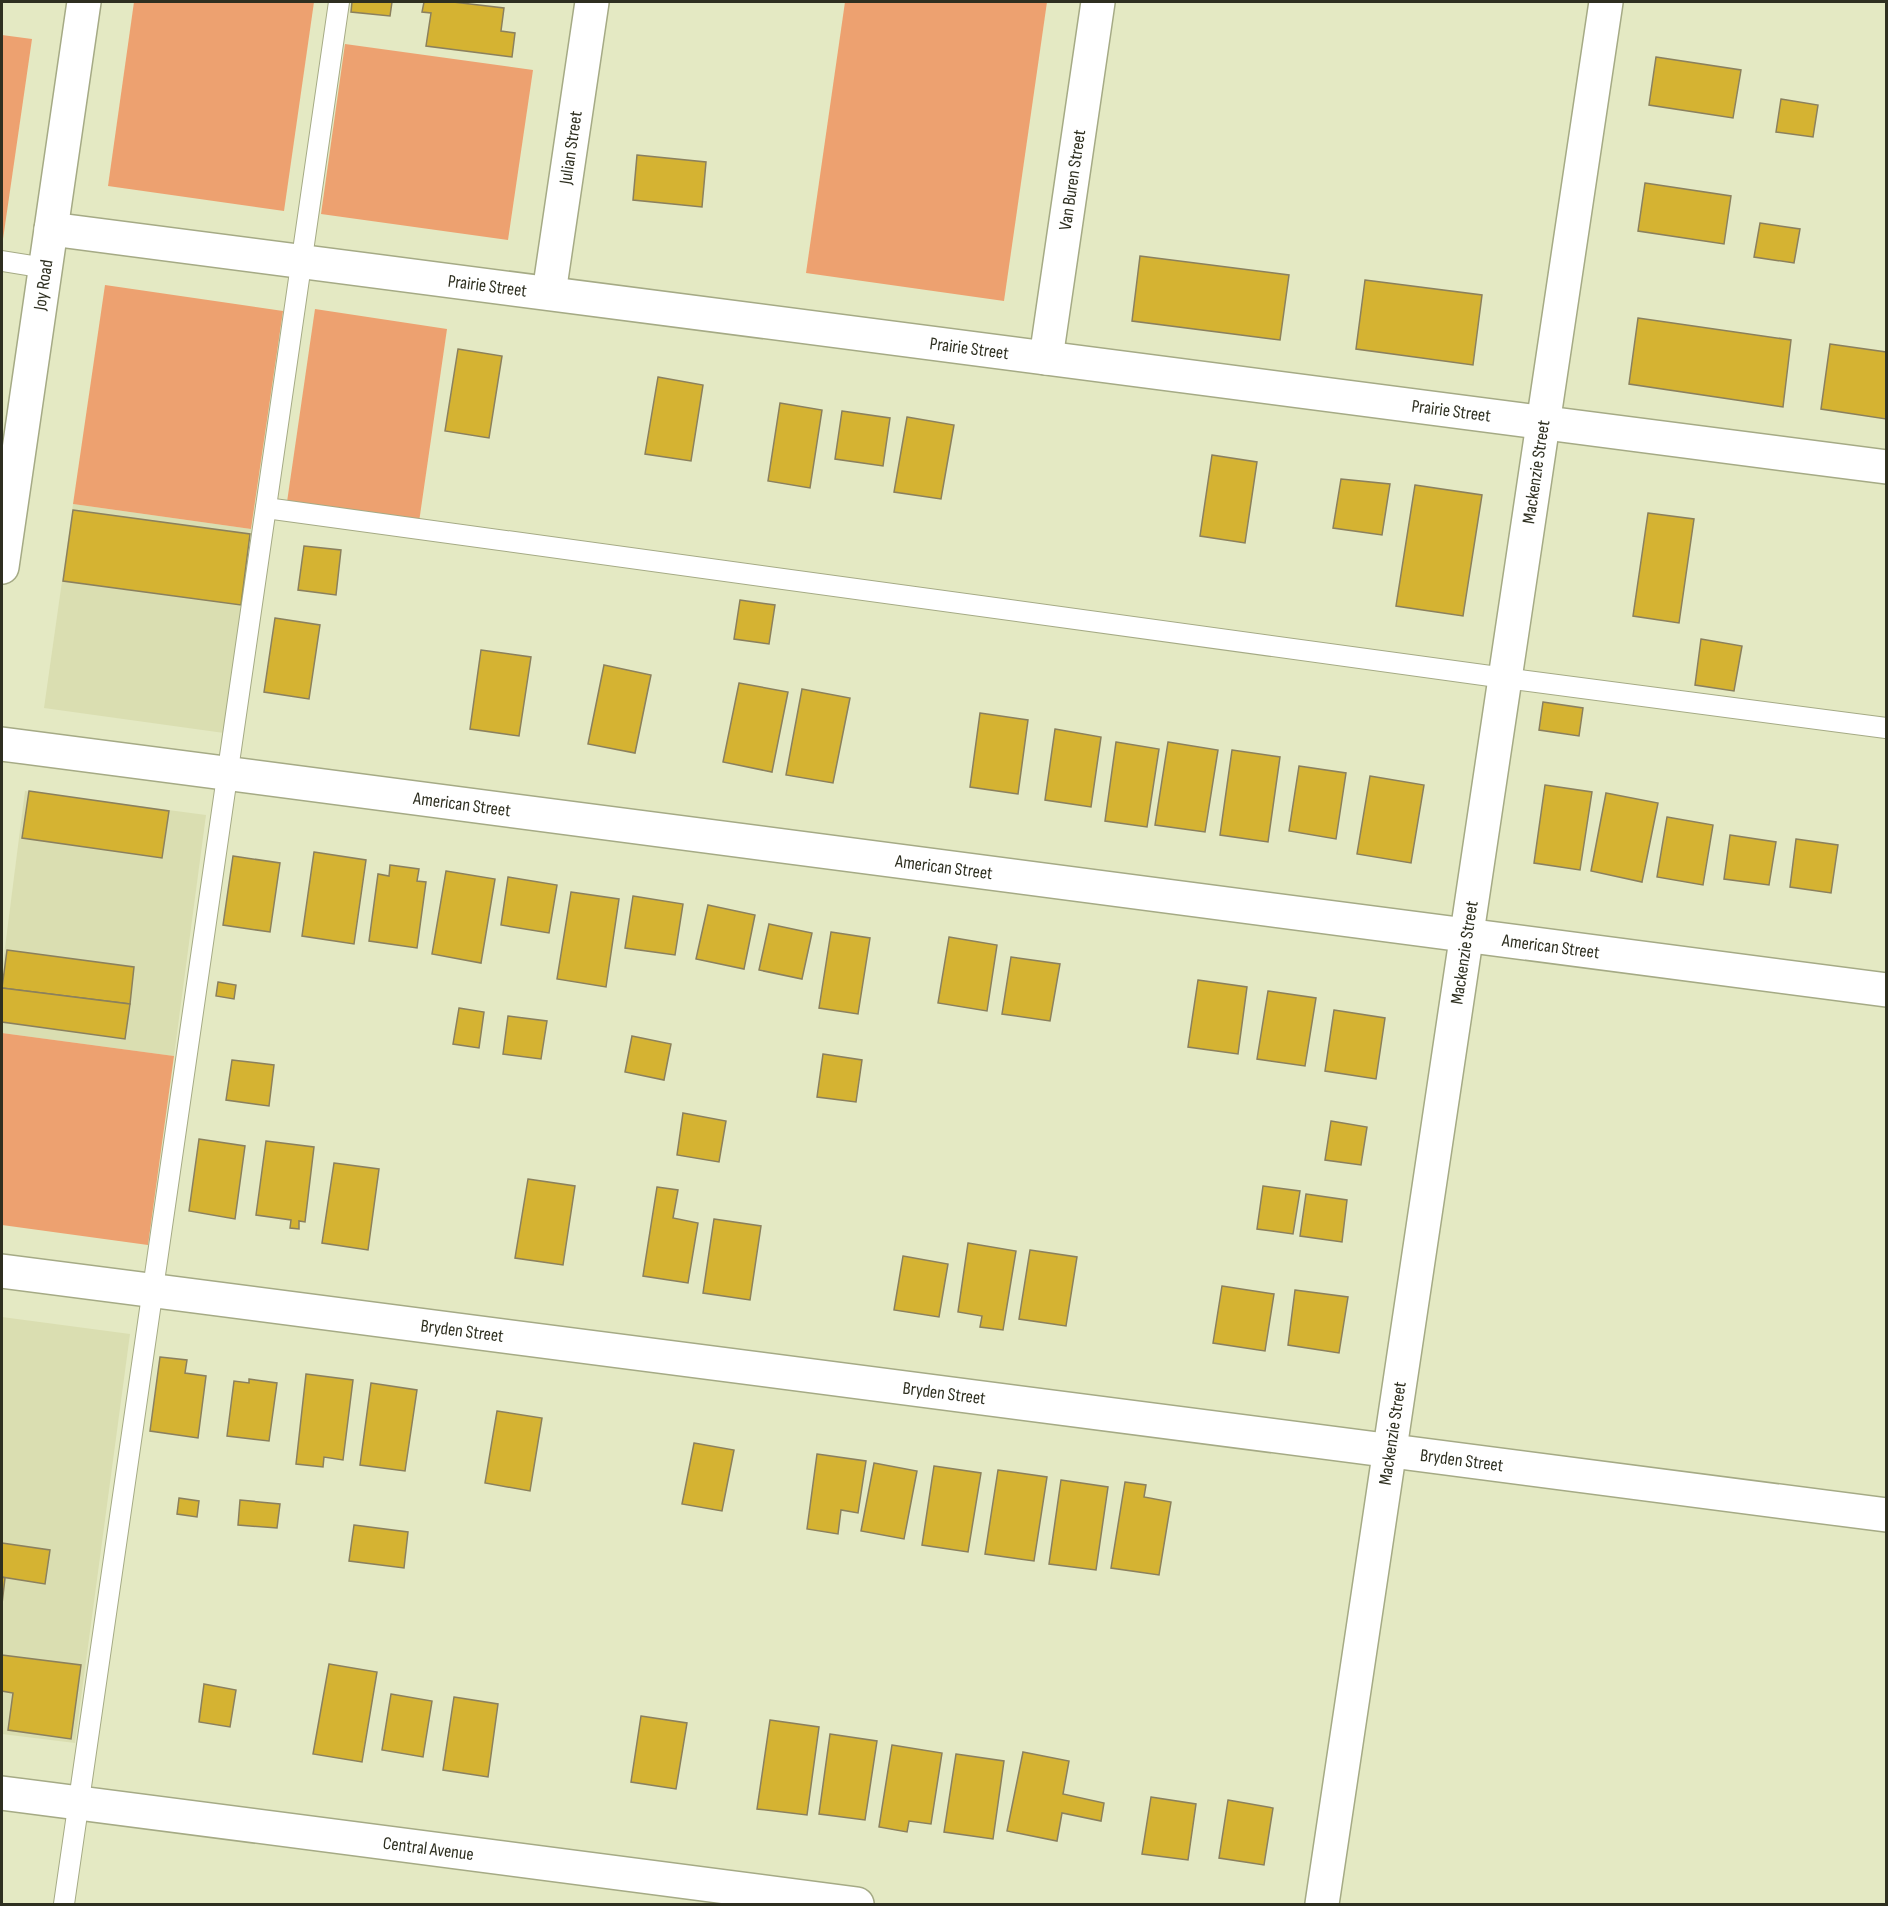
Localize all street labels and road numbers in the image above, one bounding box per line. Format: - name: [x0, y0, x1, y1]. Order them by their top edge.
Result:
- street label: Julian Street: [555, 109, 586, 187]
- street label: Van Buren Street: [1054, 128, 1090, 232]
- street label: Joy Road: [29, 258, 57, 313]
- street label: Prairie Street: [447, 270, 529, 301]
- street label: Prairie Street: [929, 333, 1011, 364]
- street label: Prairie Street: [1411, 395, 1493, 426]
- street label: Mackenzie Street: [1518, 418, 1554, 525]
- street label: American Street: [411, 787, 513, 821]
- street label: American Street: [893, 850, 994, 884]
- street label: Mackenzie Street: [1446, 899, 1482, 1006]
- street label: American Street: [1500, 929, 1601, 963]
- street label: Bryden Street: [419, 1315, 505, 1346]
- street label: Bryden Street: [901, 1377, 987, 1409]
- street label: Mackenzie Street: [1374, 1380, 1410, 1486]
- street label: Bryden Street: [1419, 1444, 1505, 1476]
- street label: Central Avenue: [382, 1832, 475, 1865]

